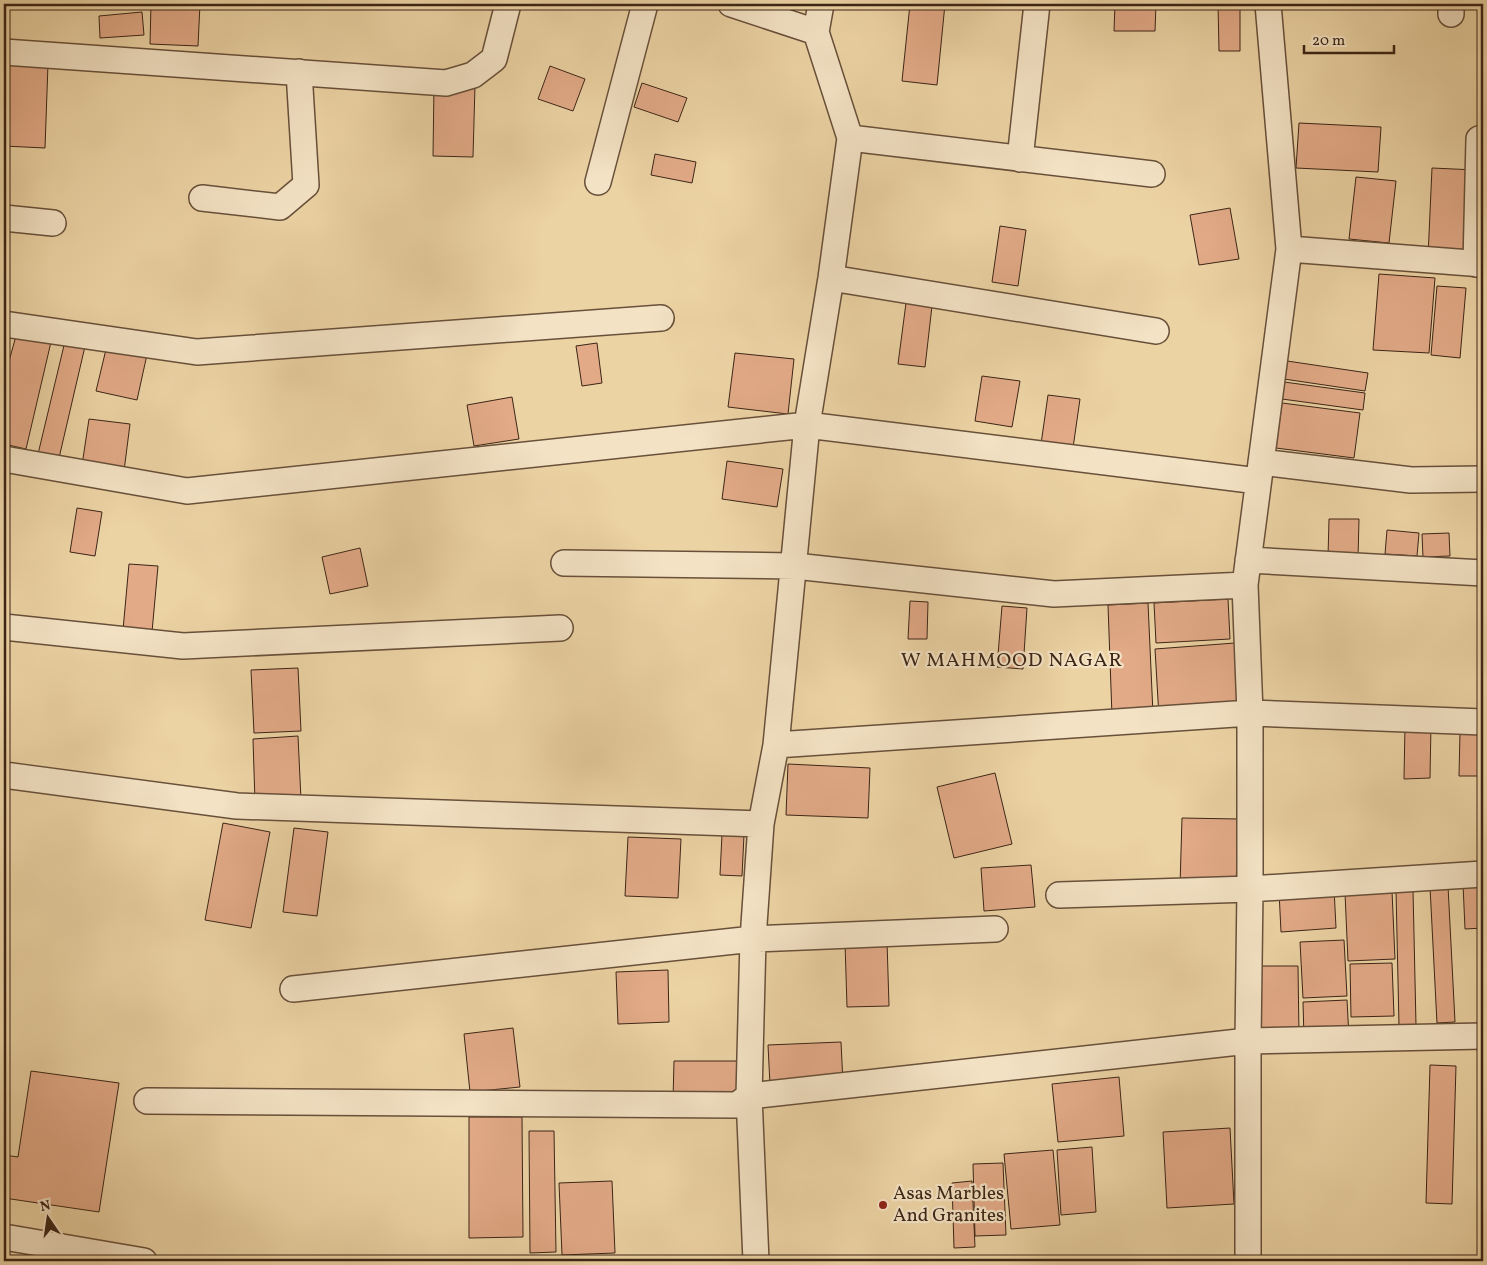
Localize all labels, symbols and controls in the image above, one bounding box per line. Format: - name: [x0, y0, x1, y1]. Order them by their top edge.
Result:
- scale bar: [1304, 22, 1394, 54]
- text: 20 m: [1312, 31, 1345, 52]
- district label: W MAHMOOD NAGAR: [901, 647, 1123, 675]
- place label: Asas Marbles And Granites: [893, 1181, 1004, 1229]
- north arrow: [22, 1192, 72, 1242]
- text: N: [38, 1196, 53, 1217]
- marker: Asas Marbles And Granites: [877, 1199, 889, 1211]

